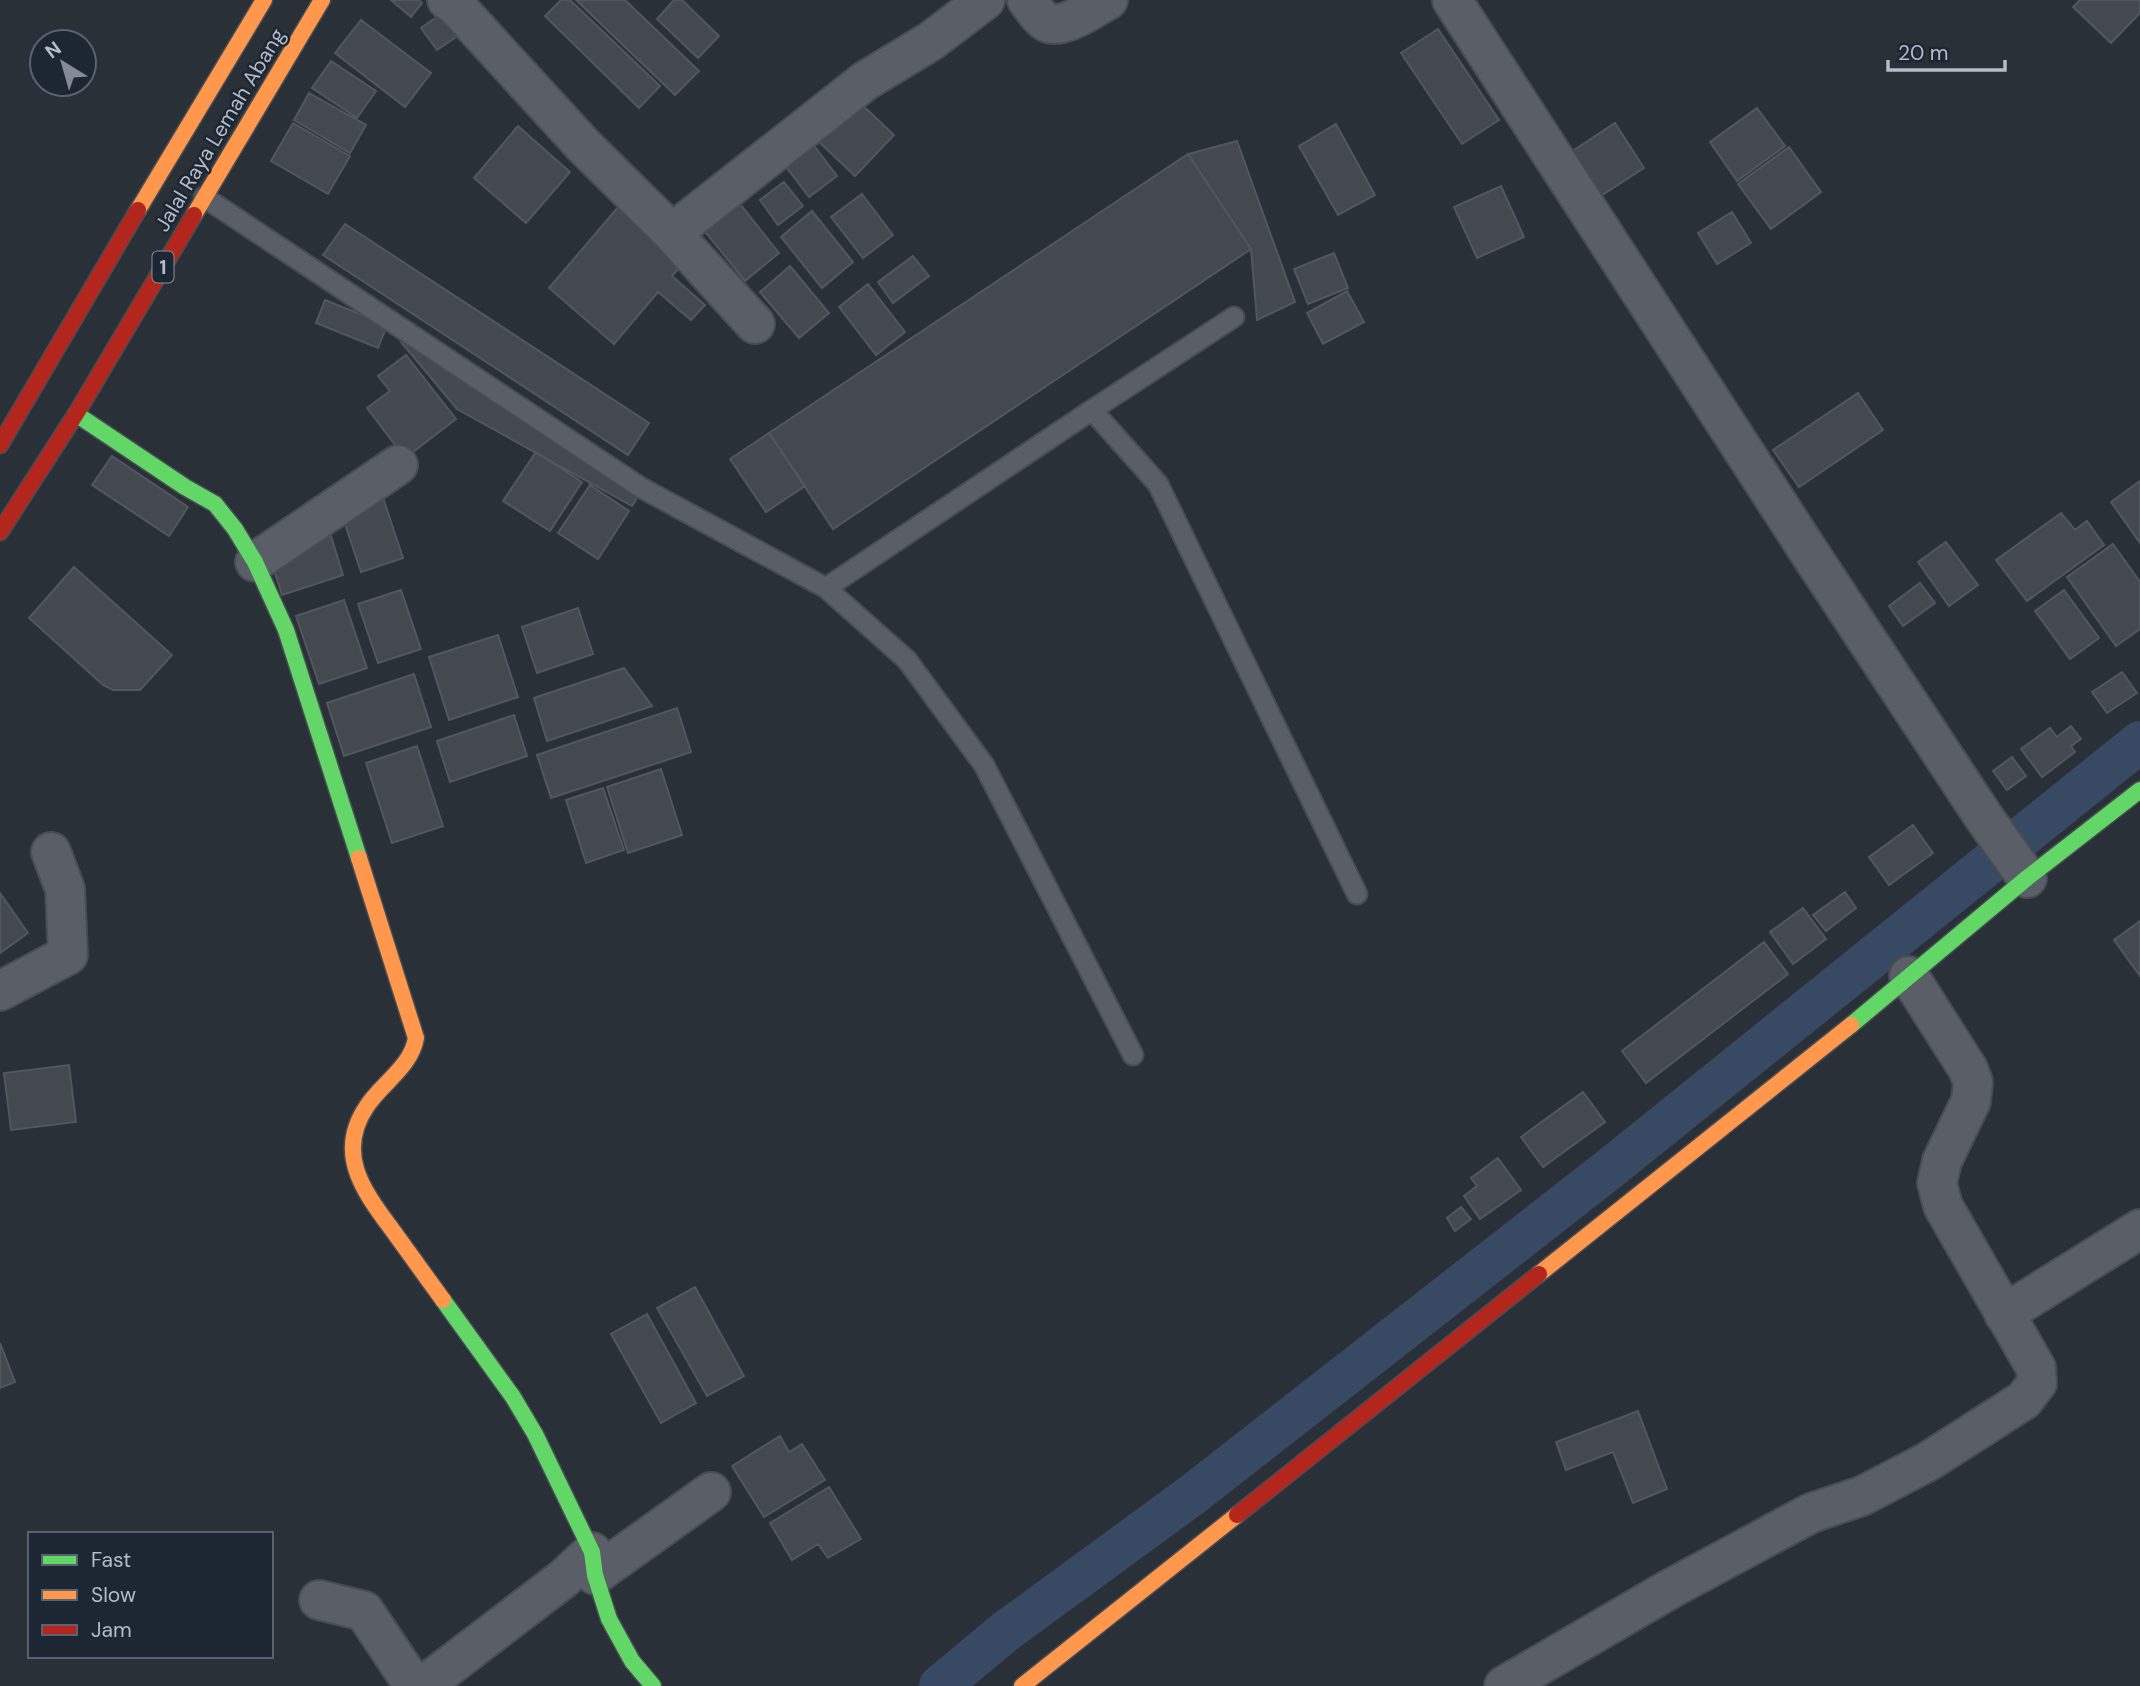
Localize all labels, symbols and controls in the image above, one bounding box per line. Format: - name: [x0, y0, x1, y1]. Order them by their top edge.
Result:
- street label: Jalal Raya Lemah Abang: [148, 23, 292, 237]
- north arrow: [28, 28, 98, 98]
- scale bar: [1888, 28, 2005, 72]
- text: N: [40, 36, 66, 64]
- text: 20 m: [1898, 39, 1949, 67]
- road number: 1: [152, 252, 174, 282]
- legend: [28, 1532, 273, 1658]
- text: Fast: [91, 1546, 131, 1574]
- text: Slow: [91, 1581, 136, 1609]
- text: Jam: [91, 1616, 132, 1644]

